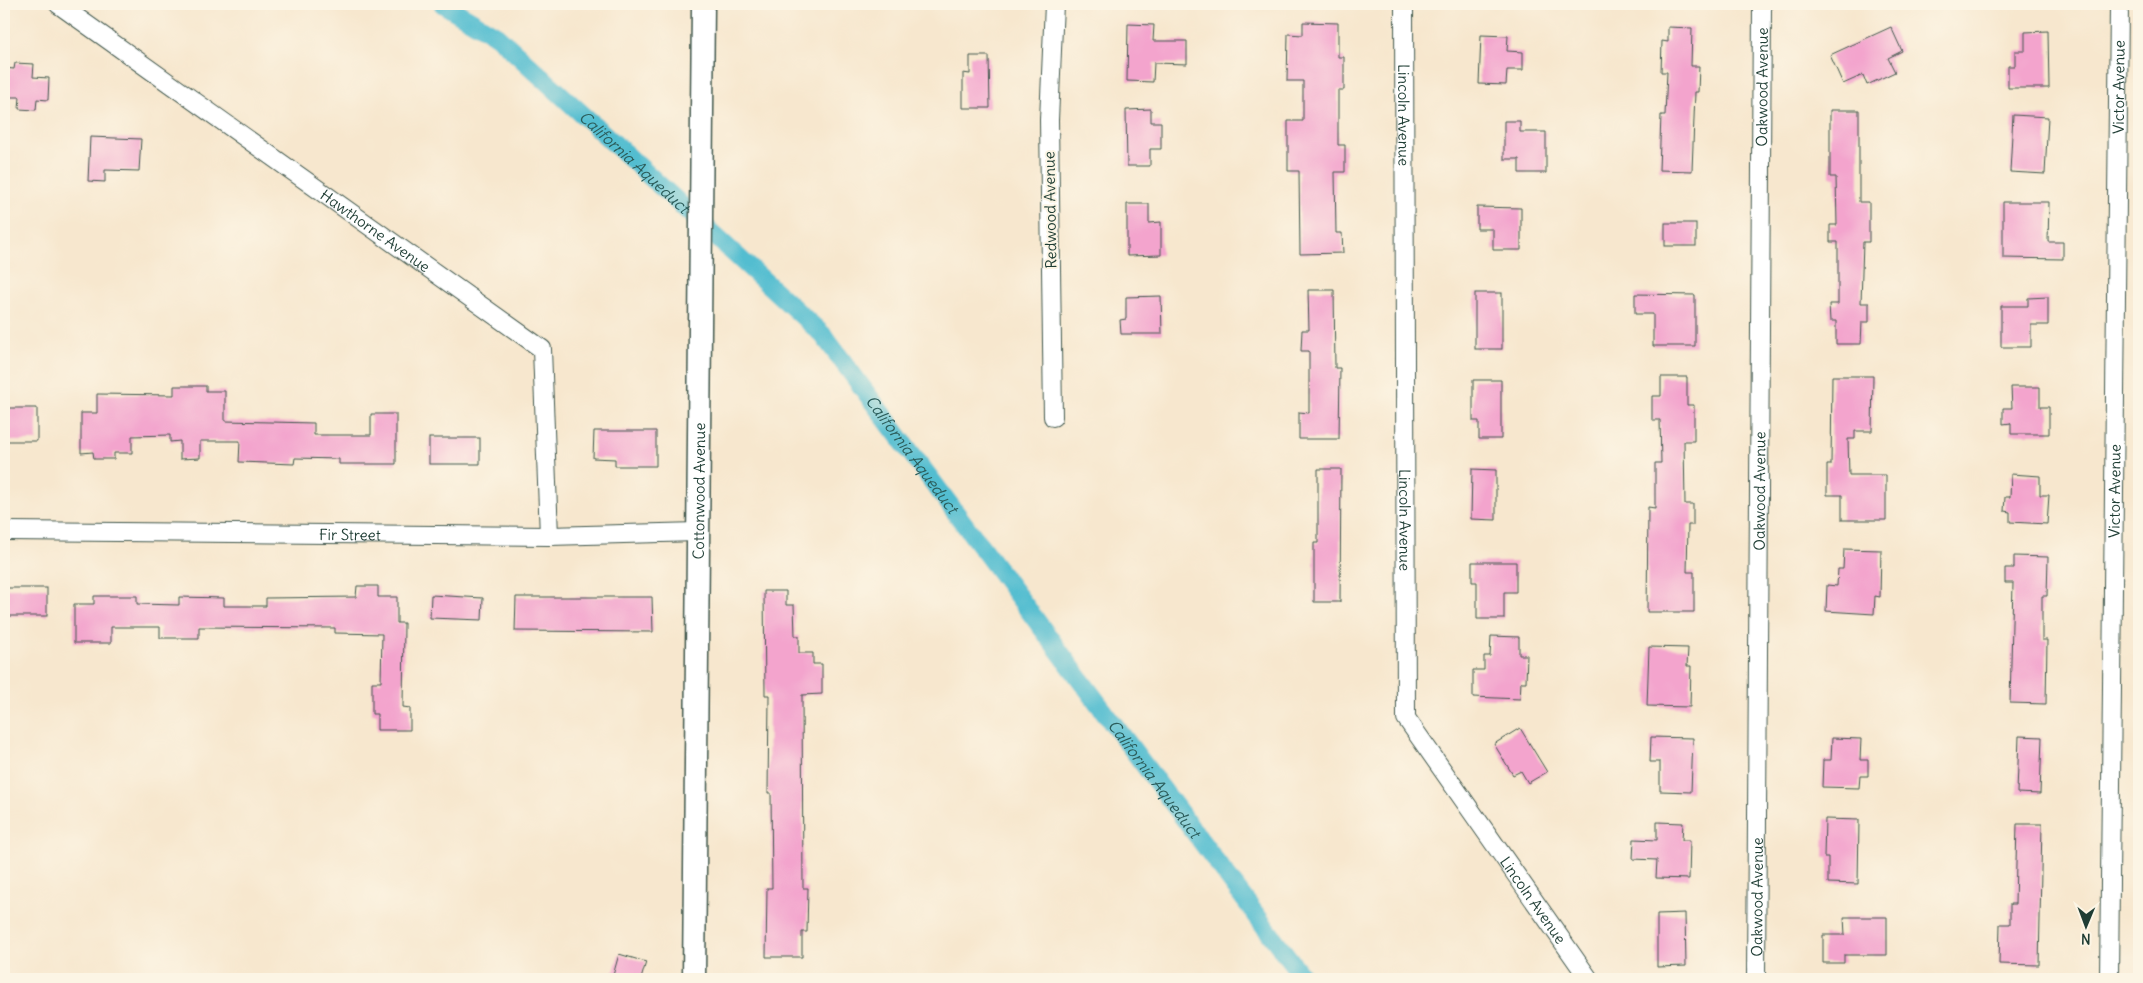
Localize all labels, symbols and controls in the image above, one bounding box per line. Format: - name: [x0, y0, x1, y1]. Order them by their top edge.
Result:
- street label: Oakwood Avenue: [1752, 27, 1771, 147]
- street label: Victor Avenue: [2108, 40, 2128, 134]
- street label: Lincoln Avenue: [1395, 64, 1414, 166]
- water label: California Aqueduct: [575, 106, 695, 219]
- street label: Redwood Avenue: [1039, 151, 1061, 269]
- street label: Hawthorne Avenue: [317, 185, 434, 276]
- water label: California Aqueduct: [861, 391, 964, 519]
- street label: Cottonwood Avenue: [688, 423, 709, 559]
- street label: Oakwood Avenue: [1749, 431, 1769, 551]
- street label: Victor Avenue: [2104, 444, 2124, 538]
- street label: Lincoln Avenue: [1396, 469, 1415, 571]
- street label: Fir Street: [319, 524, 381, 544]
- water label: California Aqueduct: [1104, 716, 1207, 844]
- street label: Oakwood Avenue: [1747, 837, 1766, 957]
- street label: Lincoln Avenue: [1496, 852, 1571, 947]
- north arrow: [2060, 900, 2110, 950]
- text: N: [2081, 930, 2091, 948]

